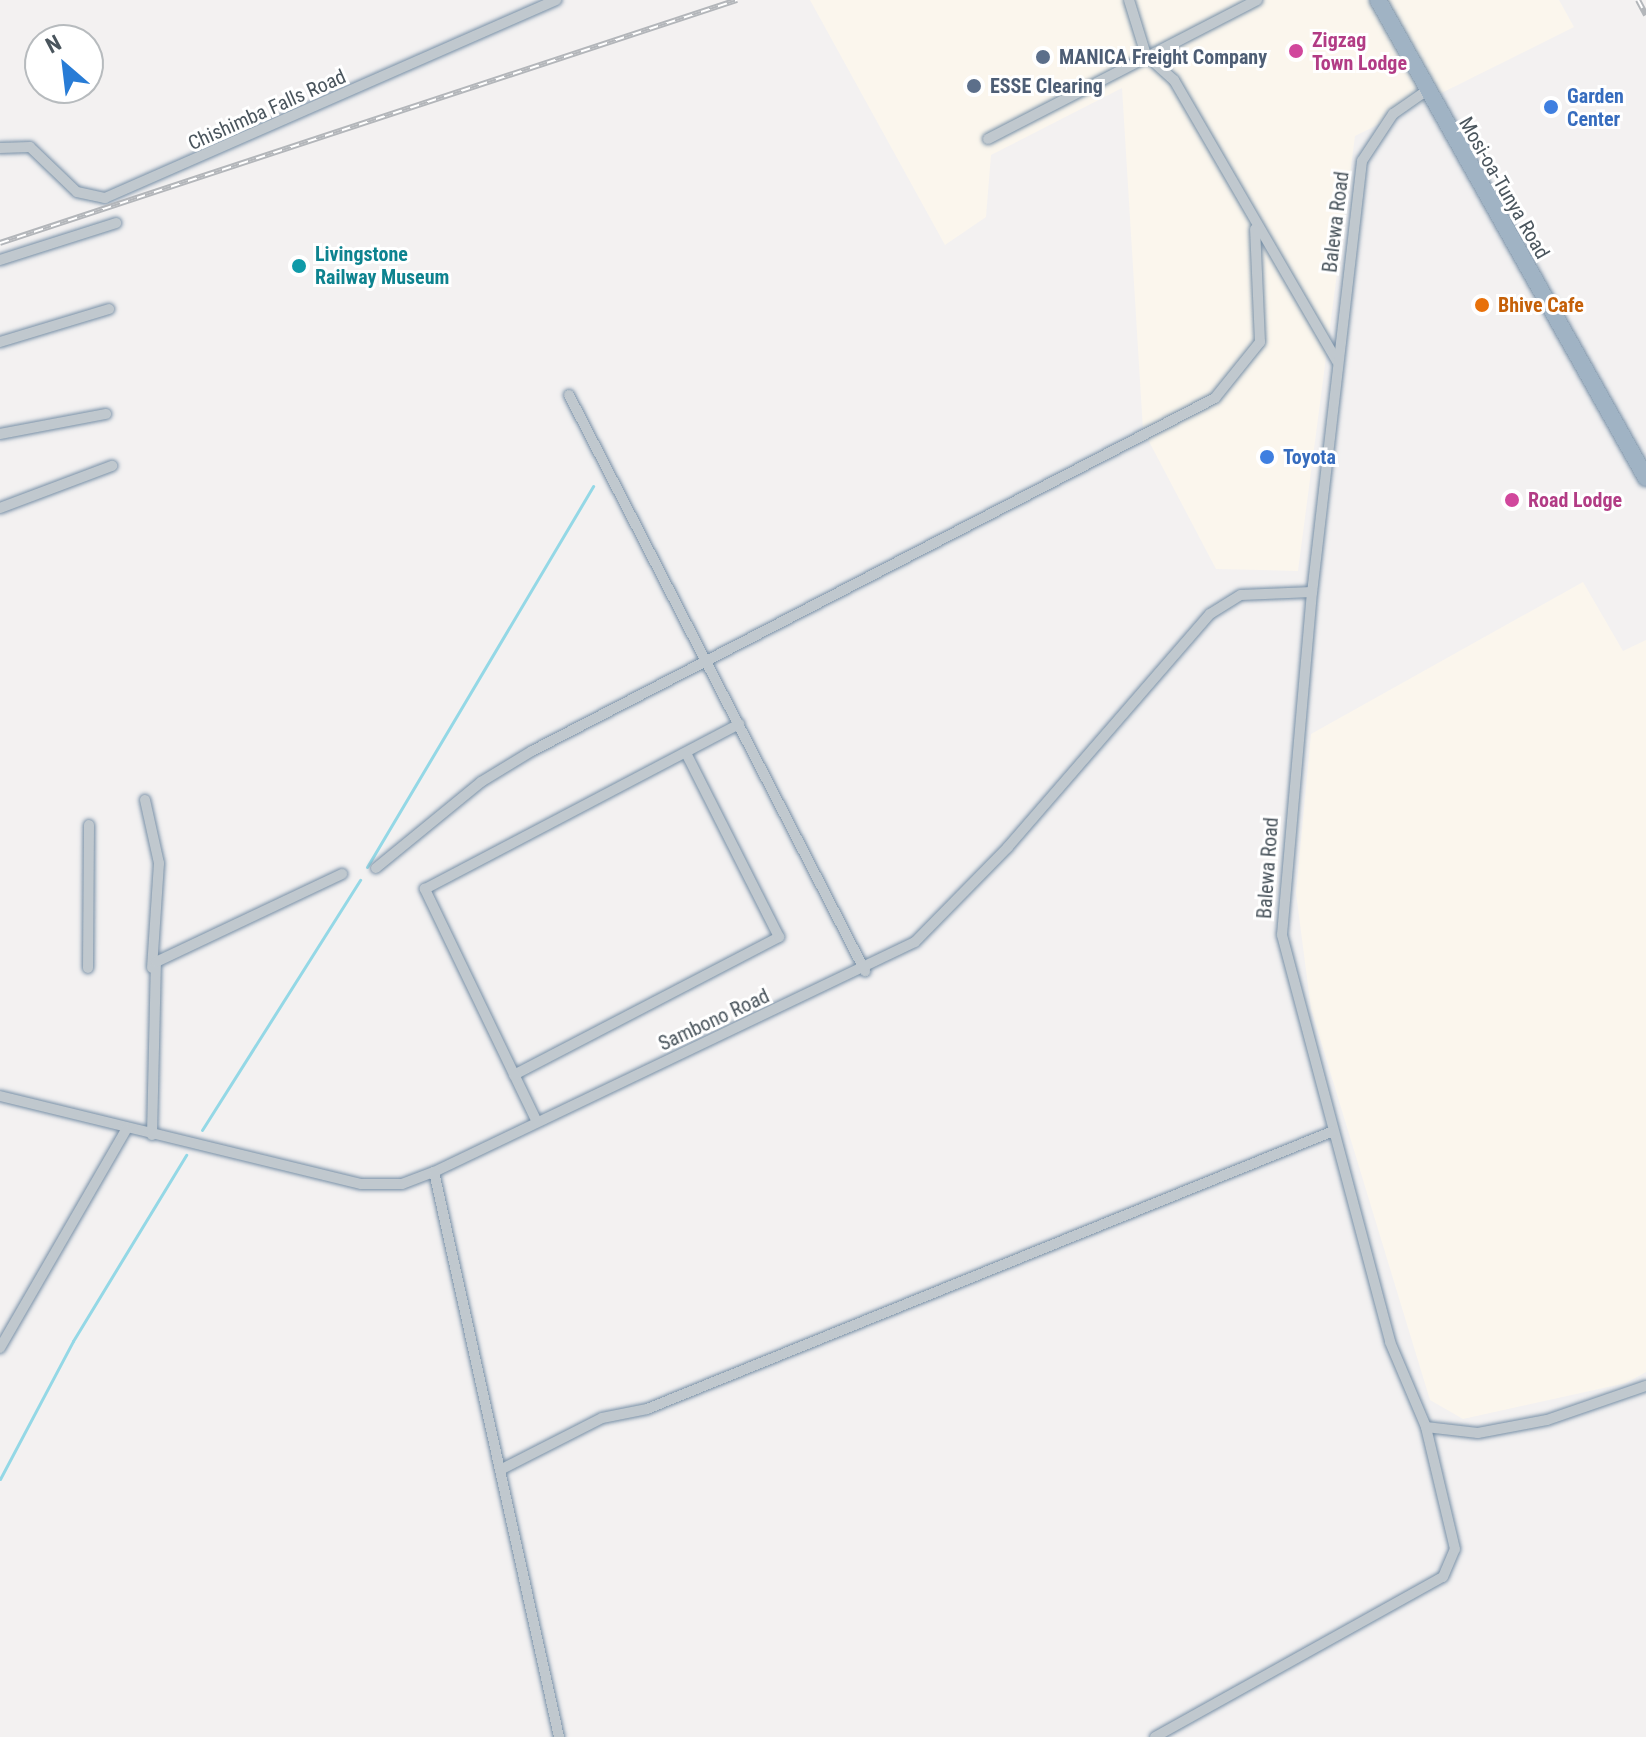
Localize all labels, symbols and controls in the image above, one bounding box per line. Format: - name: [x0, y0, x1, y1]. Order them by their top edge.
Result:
- north arrow: [24, 24, 104, 104]
- place label: Zigzag Town Lodge: [1312, 28, 1407, 75]
- text: N: [42, 30, 65, 58]
- marker: Zigzag Town Lodge: [1287, 42, 1305, 60]
- place label: MANICA Freight Company: [1059, 45, 1267, 69]
- marker: MANICA Freight Company: [1034, 48, 1052, 66]
- street label: Chishimba Falls Road: [184, 64, 350, 156]
- place label: ESSE Clearing: [990, 74, 1103, 98]
- marker: ESSE Clearing: [965, 77, 983, 95]
- place label: Garden Center: [1567, 84, 1624, 131]
- marker: Garden Center: [1542, 98, 1560, 116]
- street label: Mosi-oa-Tunya Road: [1454, 113, 1554, 263]
- street label: Balewa Road: [1318, 170, 1354, 274]
- place label: Livingstone Railway Museum: [315, 242, 449, 289]
- marker: Livingstone Railway Museum: [290, 257, 308, 275]
- place label: Bhive Cafe: [1498, 293, 1584, 317]
- marker: Bhive Cafe: [1473, 296, 1491, 314]
- place label: Toyota: [1283, 445, 1336, 469]
- marker: Toyota: [1258, 448, 1276, 466]
- place label: Road Lodge: [1528, 488, 1622, 512]
- marker: Road Lodge: [1503, 491, 1521, 509]
- street label: Balewa Road: [1252, 816, 1284, 920]
- street label: Sambono Road: [655, 984, 773, 1056]

